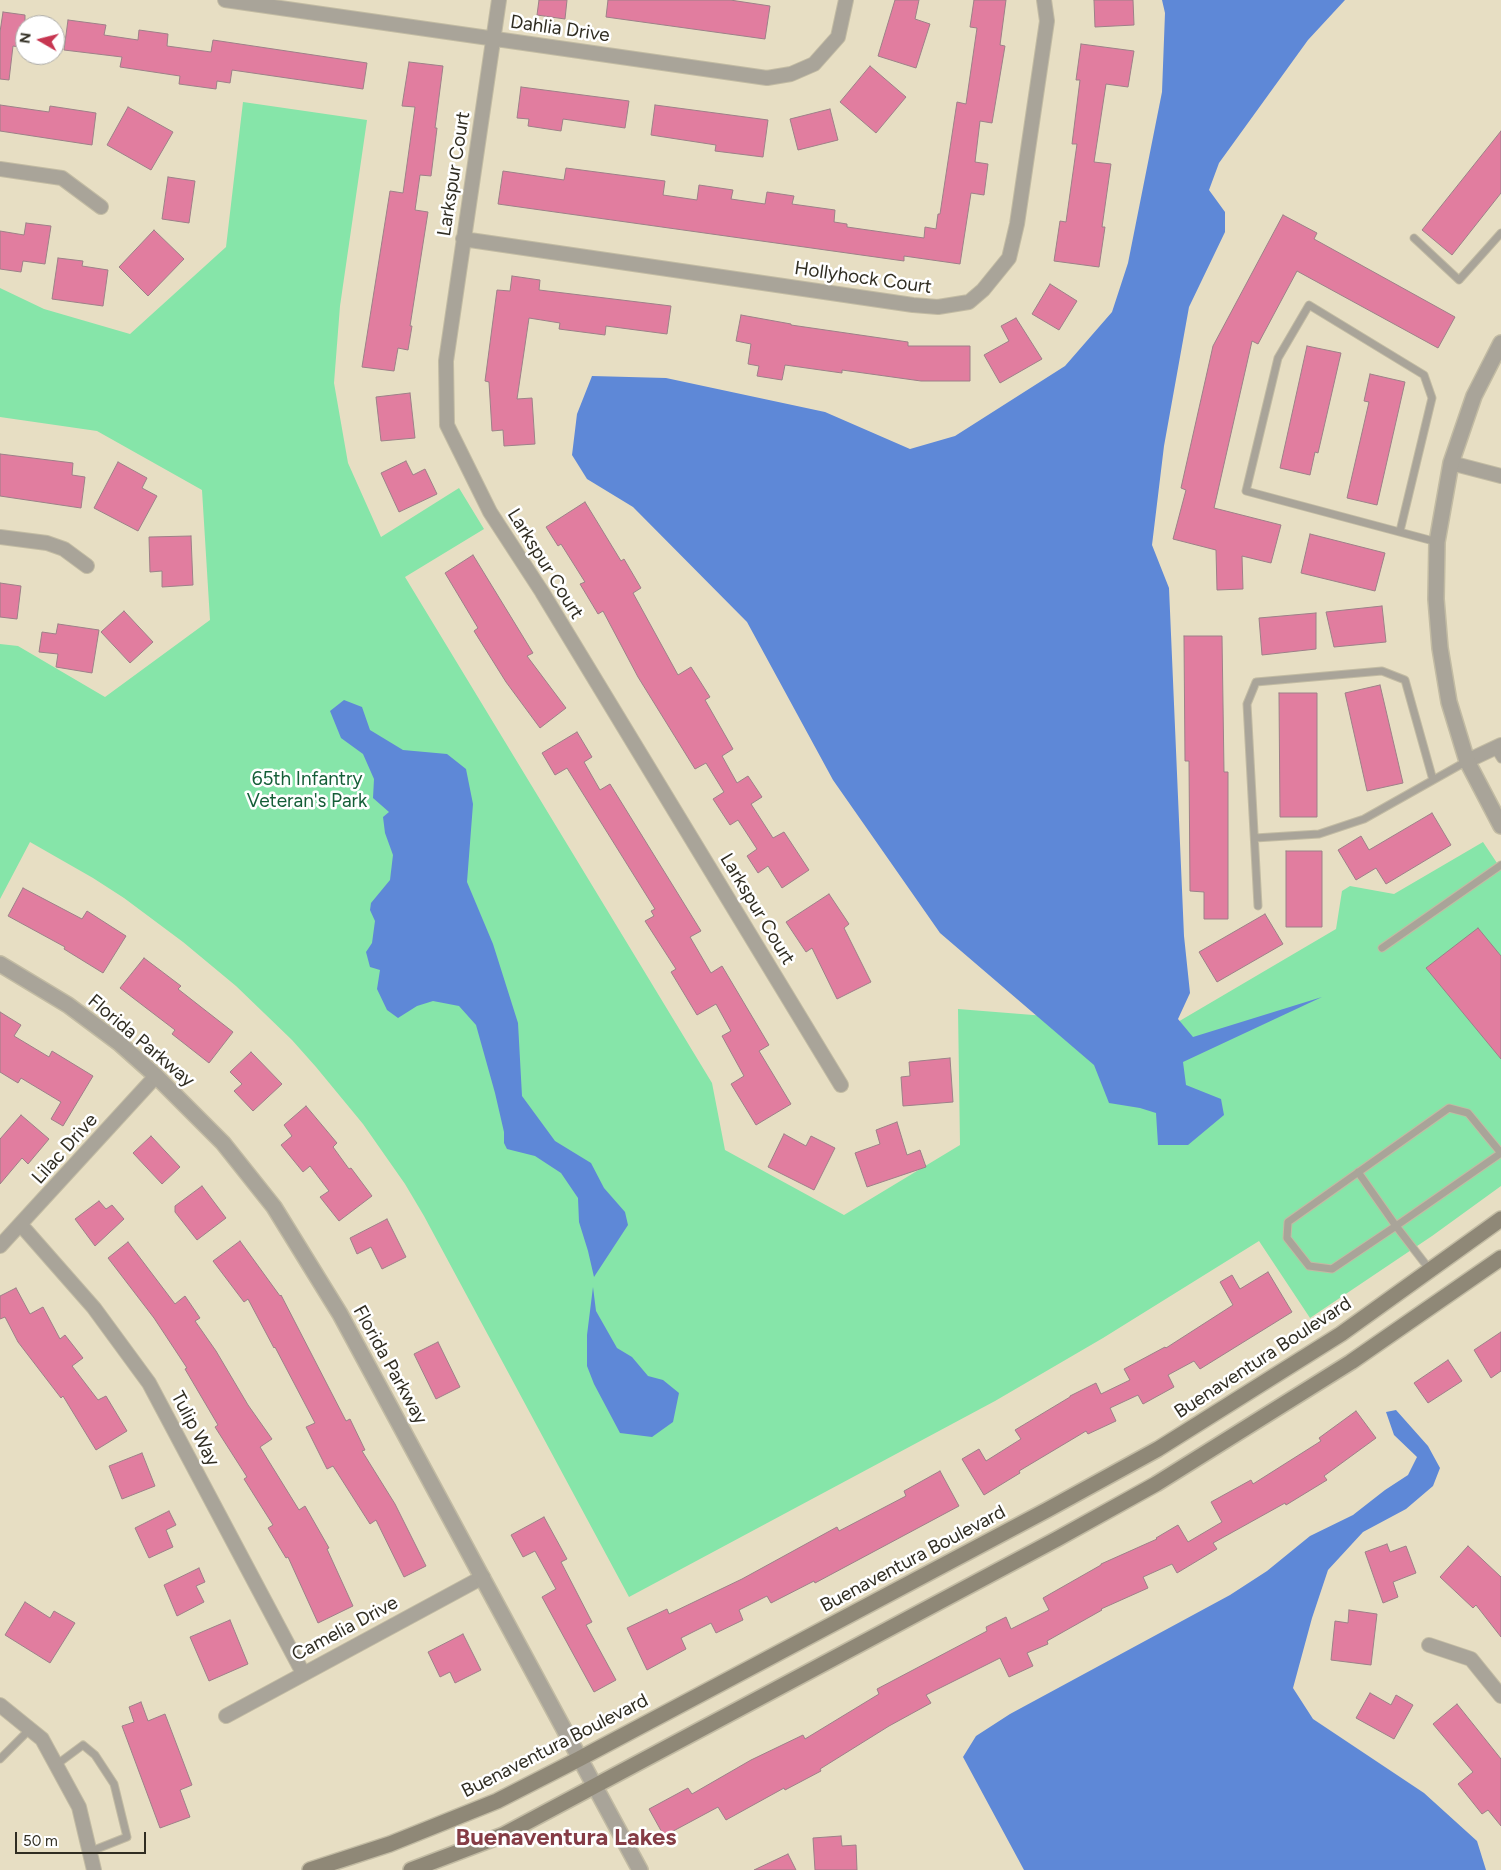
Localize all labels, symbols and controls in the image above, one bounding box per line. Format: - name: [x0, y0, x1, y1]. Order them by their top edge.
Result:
- street label: Dahlia Drive: [509, 11, 611, 47]
- north arrow: [15, 15, 65, 65]
- text: N: [16, 31, 35, 45]
- street label: Larkspur Court: [433, 110, 475, 238]
- street label: Hollyhock Court: [793, 257, 933, 299]
- street label: Larkspur Court: [502, 505, 588, 623]
- park label: 65th Infantry Veteran's Park: [247, 768, 367, 812]
- street label: Larkspur Court: [715, 849, 799, 969]
- street label: Florida Parkway: [83, 990, 199, 1092]
- street label: Lilac Drive: [27, 1109, 103, 1189]
- street label: Buenaventura Boulevard: [1170, 1292, 1356, 1424]
- street label: Florida Parkway: [348, 1302, 432, 1428]
- street label: Tulip Way: [166, 1388, 224, 1470]
- street label: Buenaventura Boulevard: [817, 1500, 1009, 1618]
- street label: Camelia Drive: [288, 1592, 402, 1666]
- street label: Buenaventura Boulevard: [458, 1689, 652, 1803]
- scale bar: [18, 1822, 149, 1854]
- district label: Buenaventura Lakes: [456, 1824, 676, 1852]
- text: 50 m: [23, 1832, 58, 1850]

